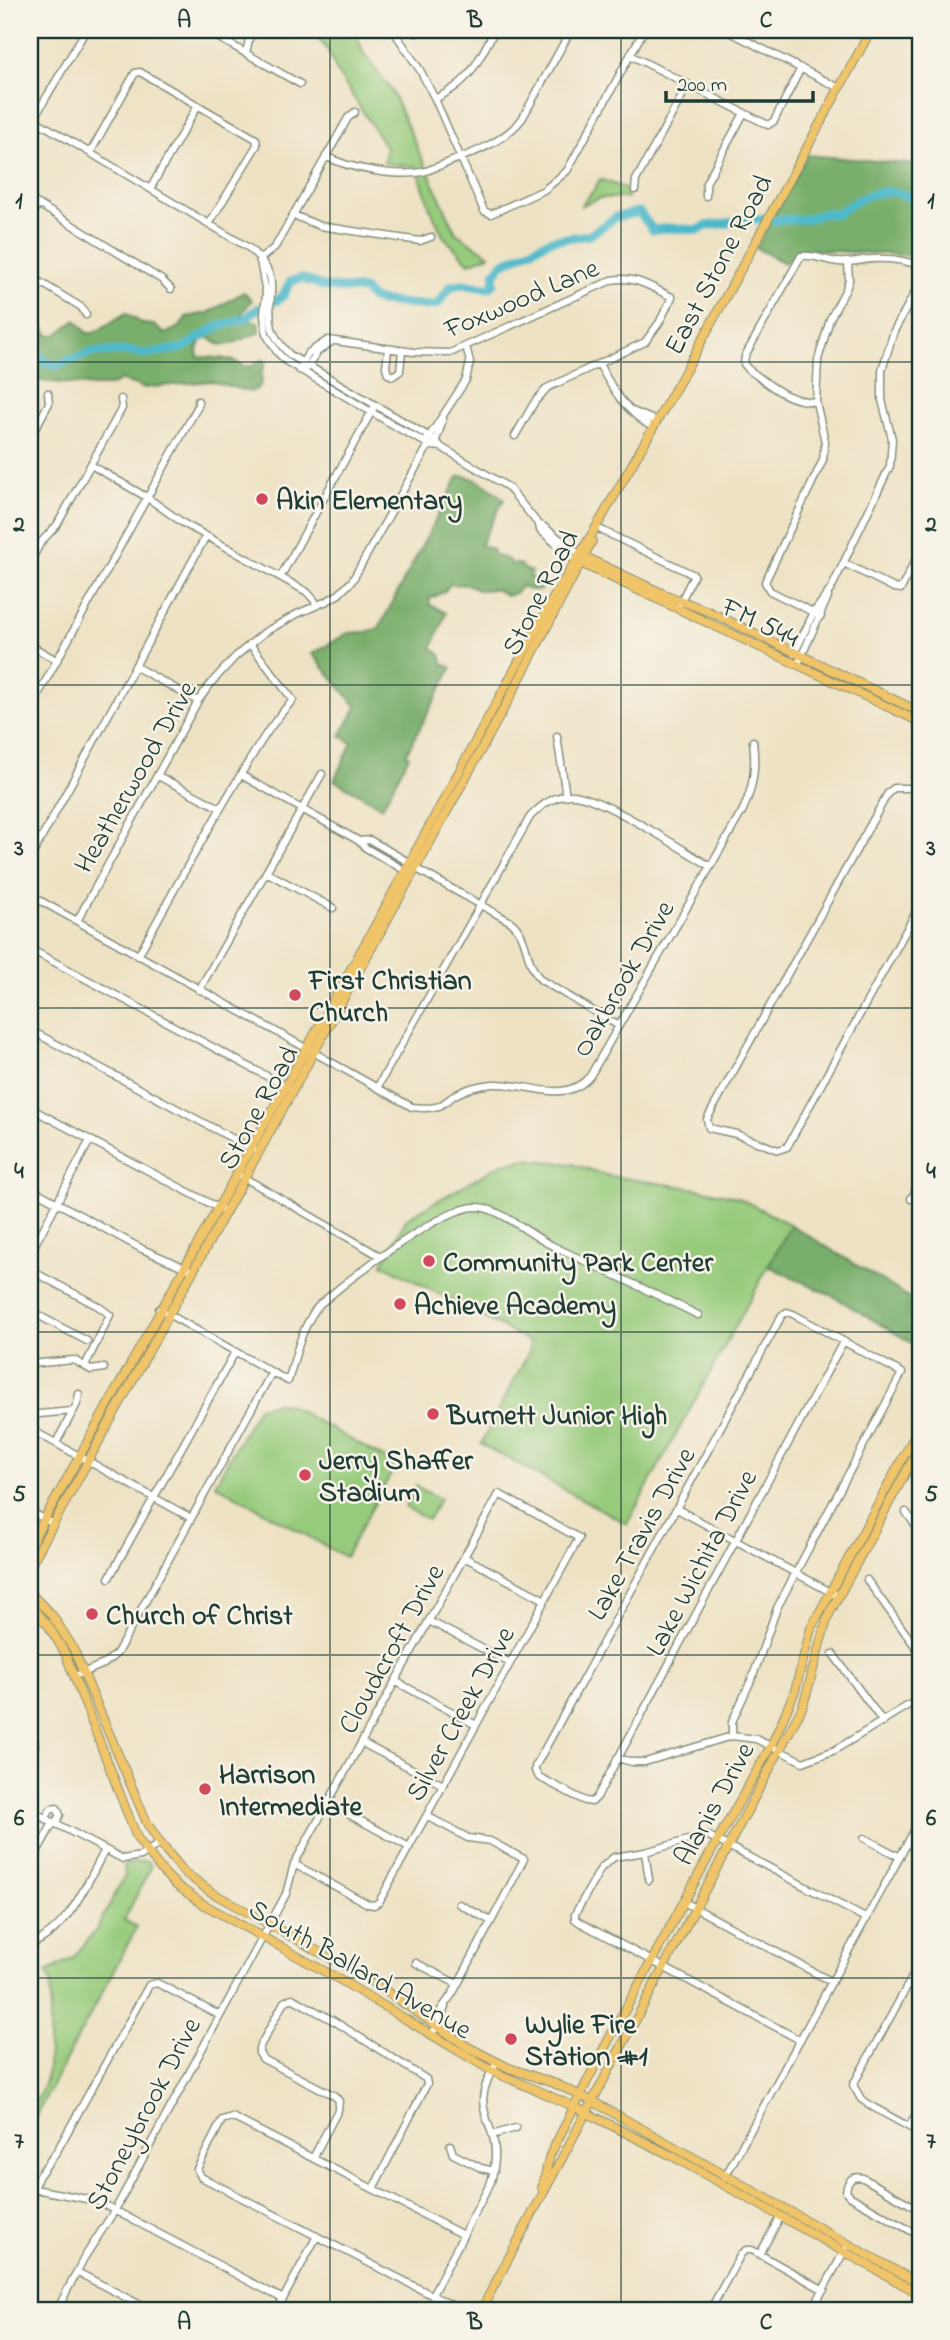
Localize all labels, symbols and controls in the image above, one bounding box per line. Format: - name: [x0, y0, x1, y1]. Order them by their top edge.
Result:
- text: A: [177, 5, 191, 38]
- text: B: [466, 5, 483, 38]
- text: C: [760, 5, 773, 38]
- scale bar: [666, 60, 814, 104]
- text: 200 m: [677, 71, 727, 101]
- street label: East Stone Road: [655, 168, 785, 363]
- text: 1: [15, 186, 23, 219]
- text: 1: [927, 186, 935, 219]
- street label: Foxwood Lane: [438, 249, 607, 352]
- place label: Akin Elementary: [276, 482, 462, 523]
- marker: Akin Elementary: [254, 491, 270, 507]
- text: 2: [12, 509, 25, 542]
- text: 2: [924, 509, 937, 542]
- street label: Stone Road: [493, 523, 591, 664]
- street label: FM 544: [713, 588, 805, 660]
- street label: Heatherwood Drive: [65, 673, 209, 882]
- text: 3: [13, 833, 24, 866]
- text: 3: [925, 833, 936, 866]
- street label: Oakbrook Drive: [563, 893, 687, 1066]
- place label: First Christian Church: [307, 962, 472, 1035]
- marker: First Christian Church: [287, 987, 303, 1003]
- street label: Stone Road: [209, 1039, 311, 1178]
- text: 4: [14, 1156, 24, 1189]
- text: 4: [926, 1156, 936, 1189]
- place label: Community Park Center: [443, 1244, 714, 1285]
- marker: Community Park Center: [421, 1253, 437, 1269]
- place label: Achieve Academy: [414, 1287, 616, 1328]
- marker: Achieve Academy: [392, 1296, 408, 1312]
- place label: Burnett Junior High: [445, 1397, 667, 1439]
- marker: Burnett Junior High: [425, 1406, 441, 1422]
- street label: Lake Travis Drive: [578, 1440, 708, 1629]
- place label: Jerry Shaffer Stadium: [319, 1442, 474, 1515]
- street label: Lake Wichita Drive: [637, 1463, 770, 1664]
- marker: Jerry Shaffer Stadium: [297, 1467, 313, 1483]
- text: 5: [12, 1479, 26, 1512]
- text: 5: [924, 1479, 938, 1512]
- street label: Cloudcroft Drive: [329, 1557, 457, 1742]
- place label: Church of Christ: [106, 1597, 293, 1638]
- marker: Church of Christ: [84, 1606, 100, 1622]
- street label: Silver Creek Drive: [397, 1619, 527, 1810]
- street label: Alanis Drive: [665, 1735, 767, 1874]
- place label: Harrison Intermediate: [219, 1756, 364, 1829]
- marker: Harrison Intermediate: [197, 1781, 213, 1797]
- text: 6: [14, 1803, 25, 1836]
- text: 6: [926, 1803, 937, 1836]
- street label: South Ballard Avenue: [240, 1890, 479, 2052]
- place label: Wylie Fire Station #1: [525, 2006, 648, 2079]
- street label: Stoneybrook Drive: [77, 2010, 213, 2218]
- marker: Wylie Fire Station #1: [503, 2031, 519, 2047]
- text: 7: [14, 2126, 24, 2159]
- text: 7: [926, 2126, 936, 2159]
- text: A: [177, 2307, 191, 2340]
- text: B: [466, 2307, 483, 2340]
- text: C: [760, 2307, 773, 2340]

